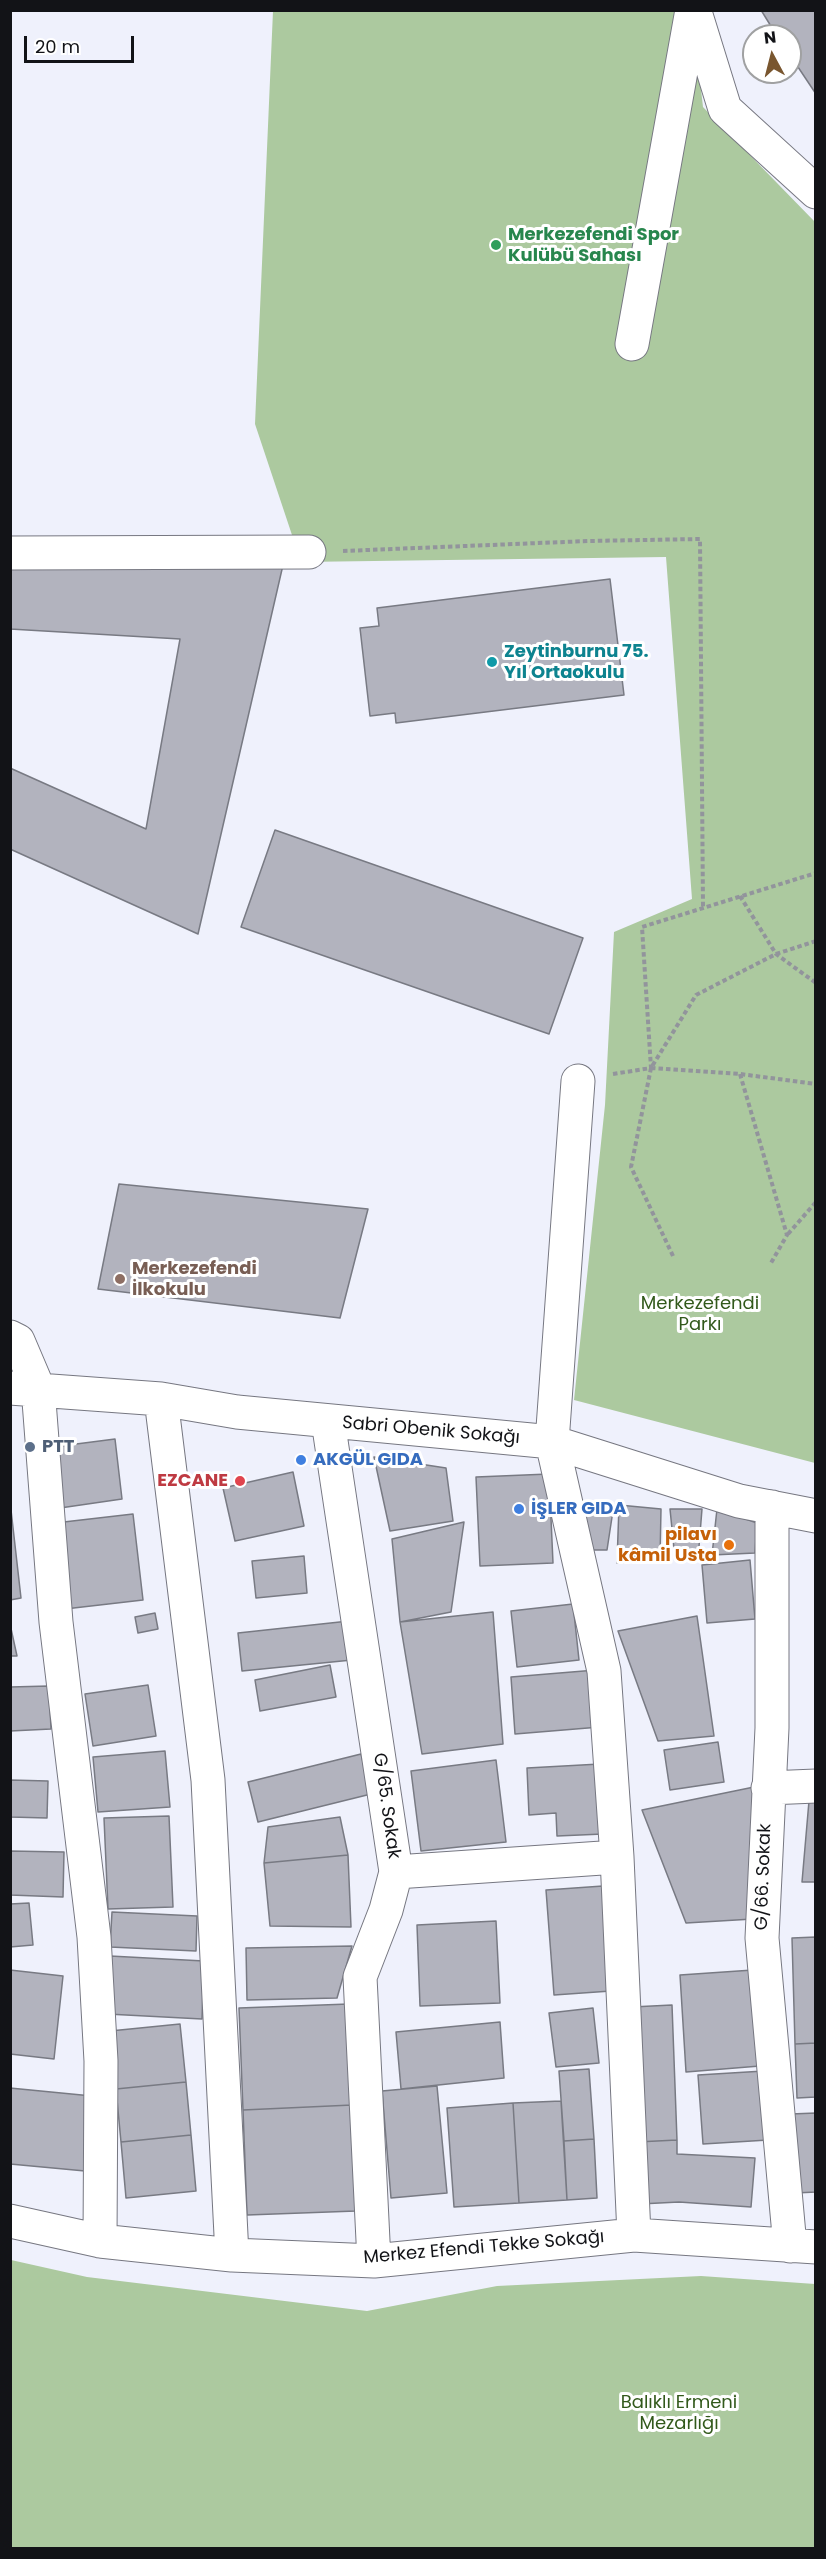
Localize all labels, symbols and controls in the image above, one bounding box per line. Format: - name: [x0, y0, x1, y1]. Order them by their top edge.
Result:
- scale bar: [27, 24, 136, 62]
- north arrow: [742, 24, 802, 84]
- text: N: [763, 25, 777, 50]
- text: 20 m: [35, 34, 80, 59]
- place label: Merkezefendi Spor Kulübü Sahası: [508, 224, 679, 266]
- marker: Merkezefendi Spor Kulübü Sahası: [489, 238, 503, 252]
- place label: Zeytinburnu 75. Yıl Ortaokulu: [504, 641, 648, 684]
- marker: Zeytinburnu 75. Yıl Ortaokulu: [485, 655, 499, 669]
- place label: Merkezefendi İlkokulu: [132, 1258, 257, 1300]
- marker: Merkezefendi İlkokulu: [113, 1272, 127, 1286]
- park label: Merkezefendi Parkı: [641, 1293, 759, 1336]
- street label: Sabri Obenik Sokağı: [341, 1412, 521, 1450]
- place label: PTT: [42, 1436, 75, 1458]
- marker: PTT: [23, 1440, 37, 1454]
- place label: AKGÜL GIDA: [313, 1449, 423, 1471]
- marker: AKGÜL GIDA: [294, 1453, 308, 1467]
- place label: EZCANE: [157, 1470, 228, 1492]
- marker: EZCANE: [233, 1474, 247, 1488]
- place label: İŞLER GIDA: [531, 1498, 627, 1520]
- marker: İŞLER GIDA: [512, 1502, 526, 1516]
- place label: pilavı kâmil Usta: [618, 1524, 717, 1567]
- marker: pilavı kâmil Usta: [722, 1538, 736, 1552]
- street label: G/65. Sokak: [368, 1752, 404, 1860]
- street label: G/66. Sokak: [751, 1823, 777, 1931]
- street label: Merkez Efendi Tekke Sokağı: [363, 2227, 605, 2269]
- park label: Balıklı Ermeni Mezarlığı: [621, 2392, 737, 2434]

